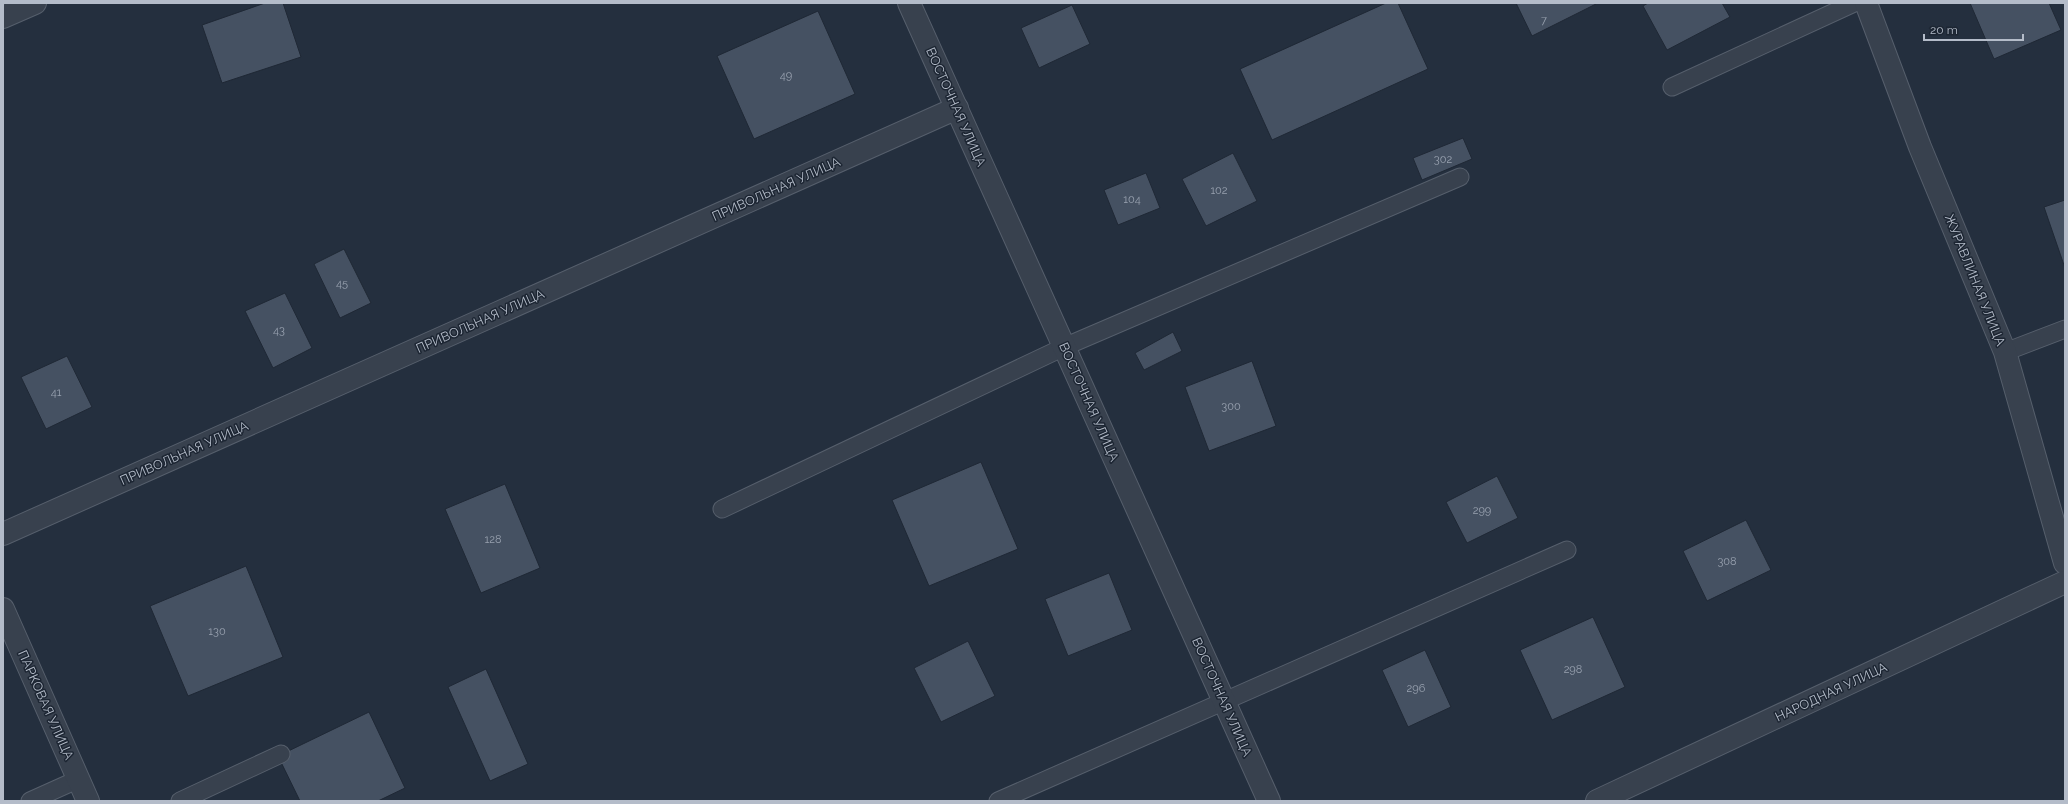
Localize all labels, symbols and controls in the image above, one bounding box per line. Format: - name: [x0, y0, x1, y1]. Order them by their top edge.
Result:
- house number: 7: [1541, 14, 1547, 27]
- scale bar: [1924, 16, 2023, 42]
- text: 20 m: [1930, 23, 1958, 37]
- street label: ВОСТОЧНАЯ УЛИЦА: [923, 45, 989, 169]
- house number: 49: [780, 69, 792, 82]
- house number: 302: [1434, 153, 1452, 166]
- street label: ПРИВОЛЬНАЯ УЛИЦА: [710, 154, 843, 224]
- house number: 102: [1210, 184, 1228, 197]
- house number: 104: [1123, 193, 1141, 206]
- street label: ЖУРАВЛИНАЯ УЛИЦА: [1942, 212, 2008, 348]
- house number: 45: [336, 277, 348, 290]
- street label: ПРИВОЛЬНАЯ УЛИЦА: [414, 286, 547, 356]
- house number: 43: [273, 324, 285, 337]
- street label: ВОСТОЧНАЯ УЛИЦА: [1056, 340, 1122, 464]
- house number: 41: [51, 386, 62, 399]
- house number: 300: [1221, 400, 1241, 413]
- street label: ПРИВОЛЬНАЯ УЛИЦА: [118, 418, 251, 488]
- house number: 299: [1473, 504, 1491, 517]
- house number: 128: [485, 533, 501, 546]
- house number: 308: [1717, 555, 1737, 568]
- house number: 130: [208, 625, 226, 638]
- street label: ВОСТОЧНАЯ УЛИЦА: [1189, 635, 1255, 759]
- street label: ПАРКОВАЯ УЛИЦА: [15, 648, 77, 762]
- street label: НАРОДНАЯ УЛИЦА: [1773, 659, 1889, 724]
- house number: 298: [1564, 663, 1582, 676]
- house number: 296: [1407, 682, 1426, 695]

